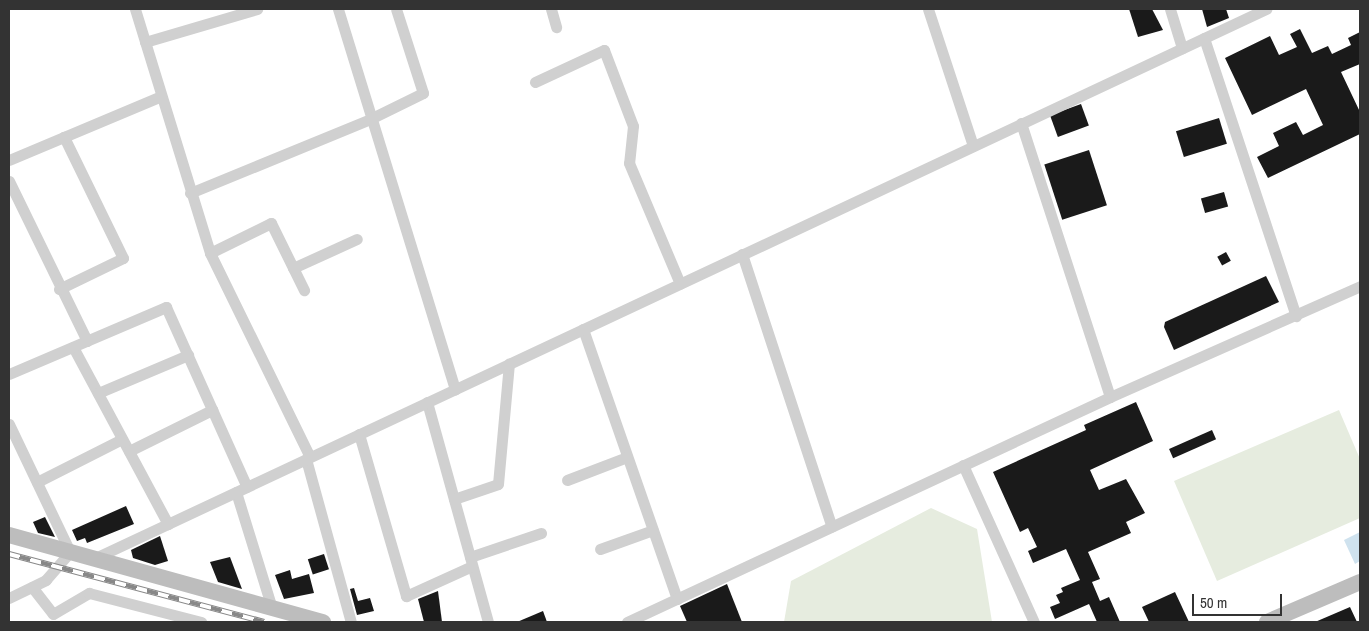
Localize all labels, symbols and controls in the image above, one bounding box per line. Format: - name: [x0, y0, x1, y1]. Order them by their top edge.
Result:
- scale bar: [1194, 584, 1284, 616]
- text: 50 m: [1200, 592, 1227, 613]

